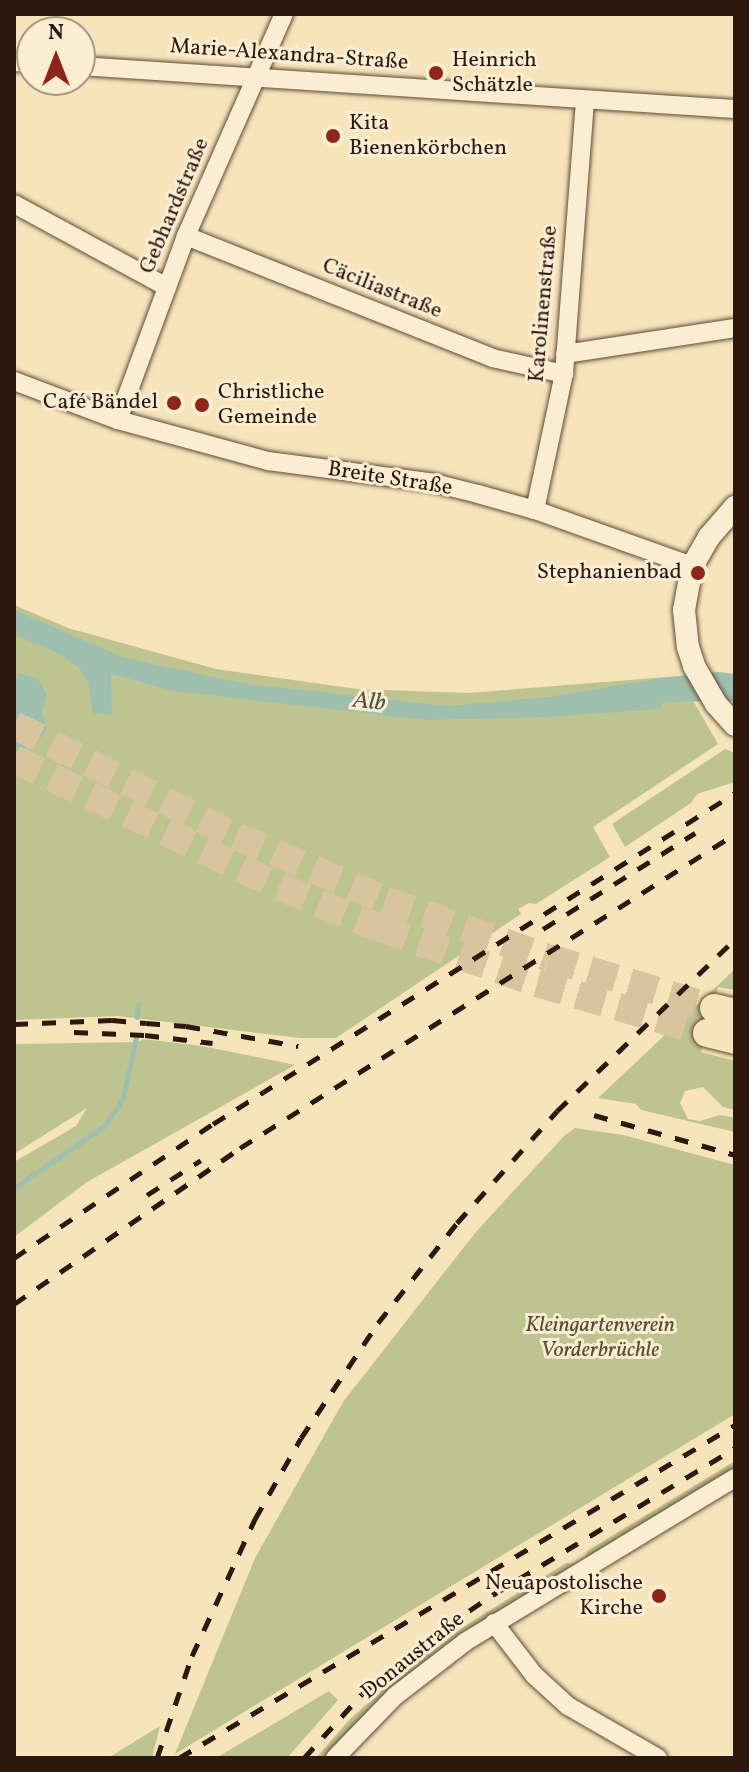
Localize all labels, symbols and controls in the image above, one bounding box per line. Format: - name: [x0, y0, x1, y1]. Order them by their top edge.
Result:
- north arrow: [16, 16, 96, 96]
- text: N: [48, 18, 64, 49]
- street label: Marie-Alexandra-Straße: [169, 33, 409, 77]
- place label: Heinrich Schätzle: [452, 47, 537, 98]
- marker: Heinrich Schätzle: [427, 64, 445, 82]
- place label: Kita Bienenkörbchen: [349, 110, 507, 162]
- marker: Kita Bienenkörbchen: [324, 127, 342, 145]
- street label: Gebhardstraße: [135, 134, 215, 278]
- street label: Karolinenstraße: [524, 224, 564, 384]
- street label: Cäciliastraße: [318, 253, 446, 325]
- place label: Christliche Gemeinde: [218, 379, 324, 430]
- place label: Café Bändel: [43, 390, 158, 416]
- marker: Café Bändel: [165, 394, 183, 412]
- marker: Christliche Gemeinde: [193, 396, 211, 414]
- street label: Breite Straße: [326, 456, 454, 502]
- place label: Stephanienbad: [537, 560, 682, 586]
- marker: Stephanienbad: [689, 564, 707, 582]
- water label: Alb: [351, 687, 387, 719]
- park label: Kleingartenverein Vorderbrüchle: [525, 1312, 675, 1364]
- place label: Neuapostolische Kirche: [485, 1570, 643, 1622]
- marker: Neuapostolische Kirche: [650, 1587, 668, 1605]
- street label: Donaustraße: [356, 1606, 470, 1706]

